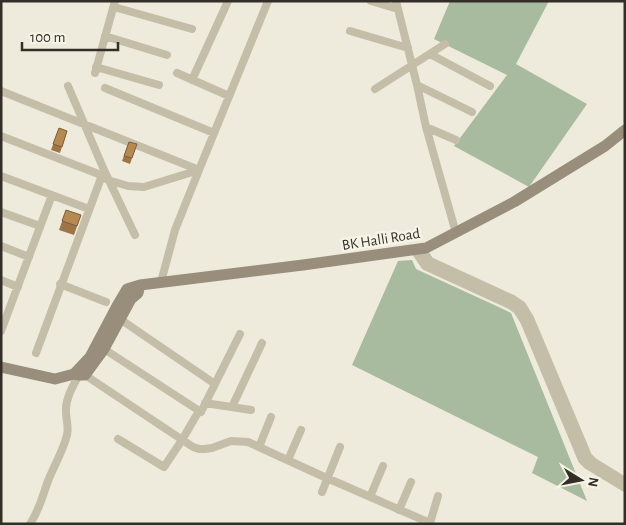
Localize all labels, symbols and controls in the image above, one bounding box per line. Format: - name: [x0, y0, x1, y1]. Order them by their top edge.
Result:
- scale bar: [22, 20, 119, 52]
- text: 100 m: [30, 30, 65, 45]
- street label: BK Halli Road: [341, 226, 421, 253]
- north arrow: [556, 455, 606, 505]
- text: N: [585, 476, 601, 488]

